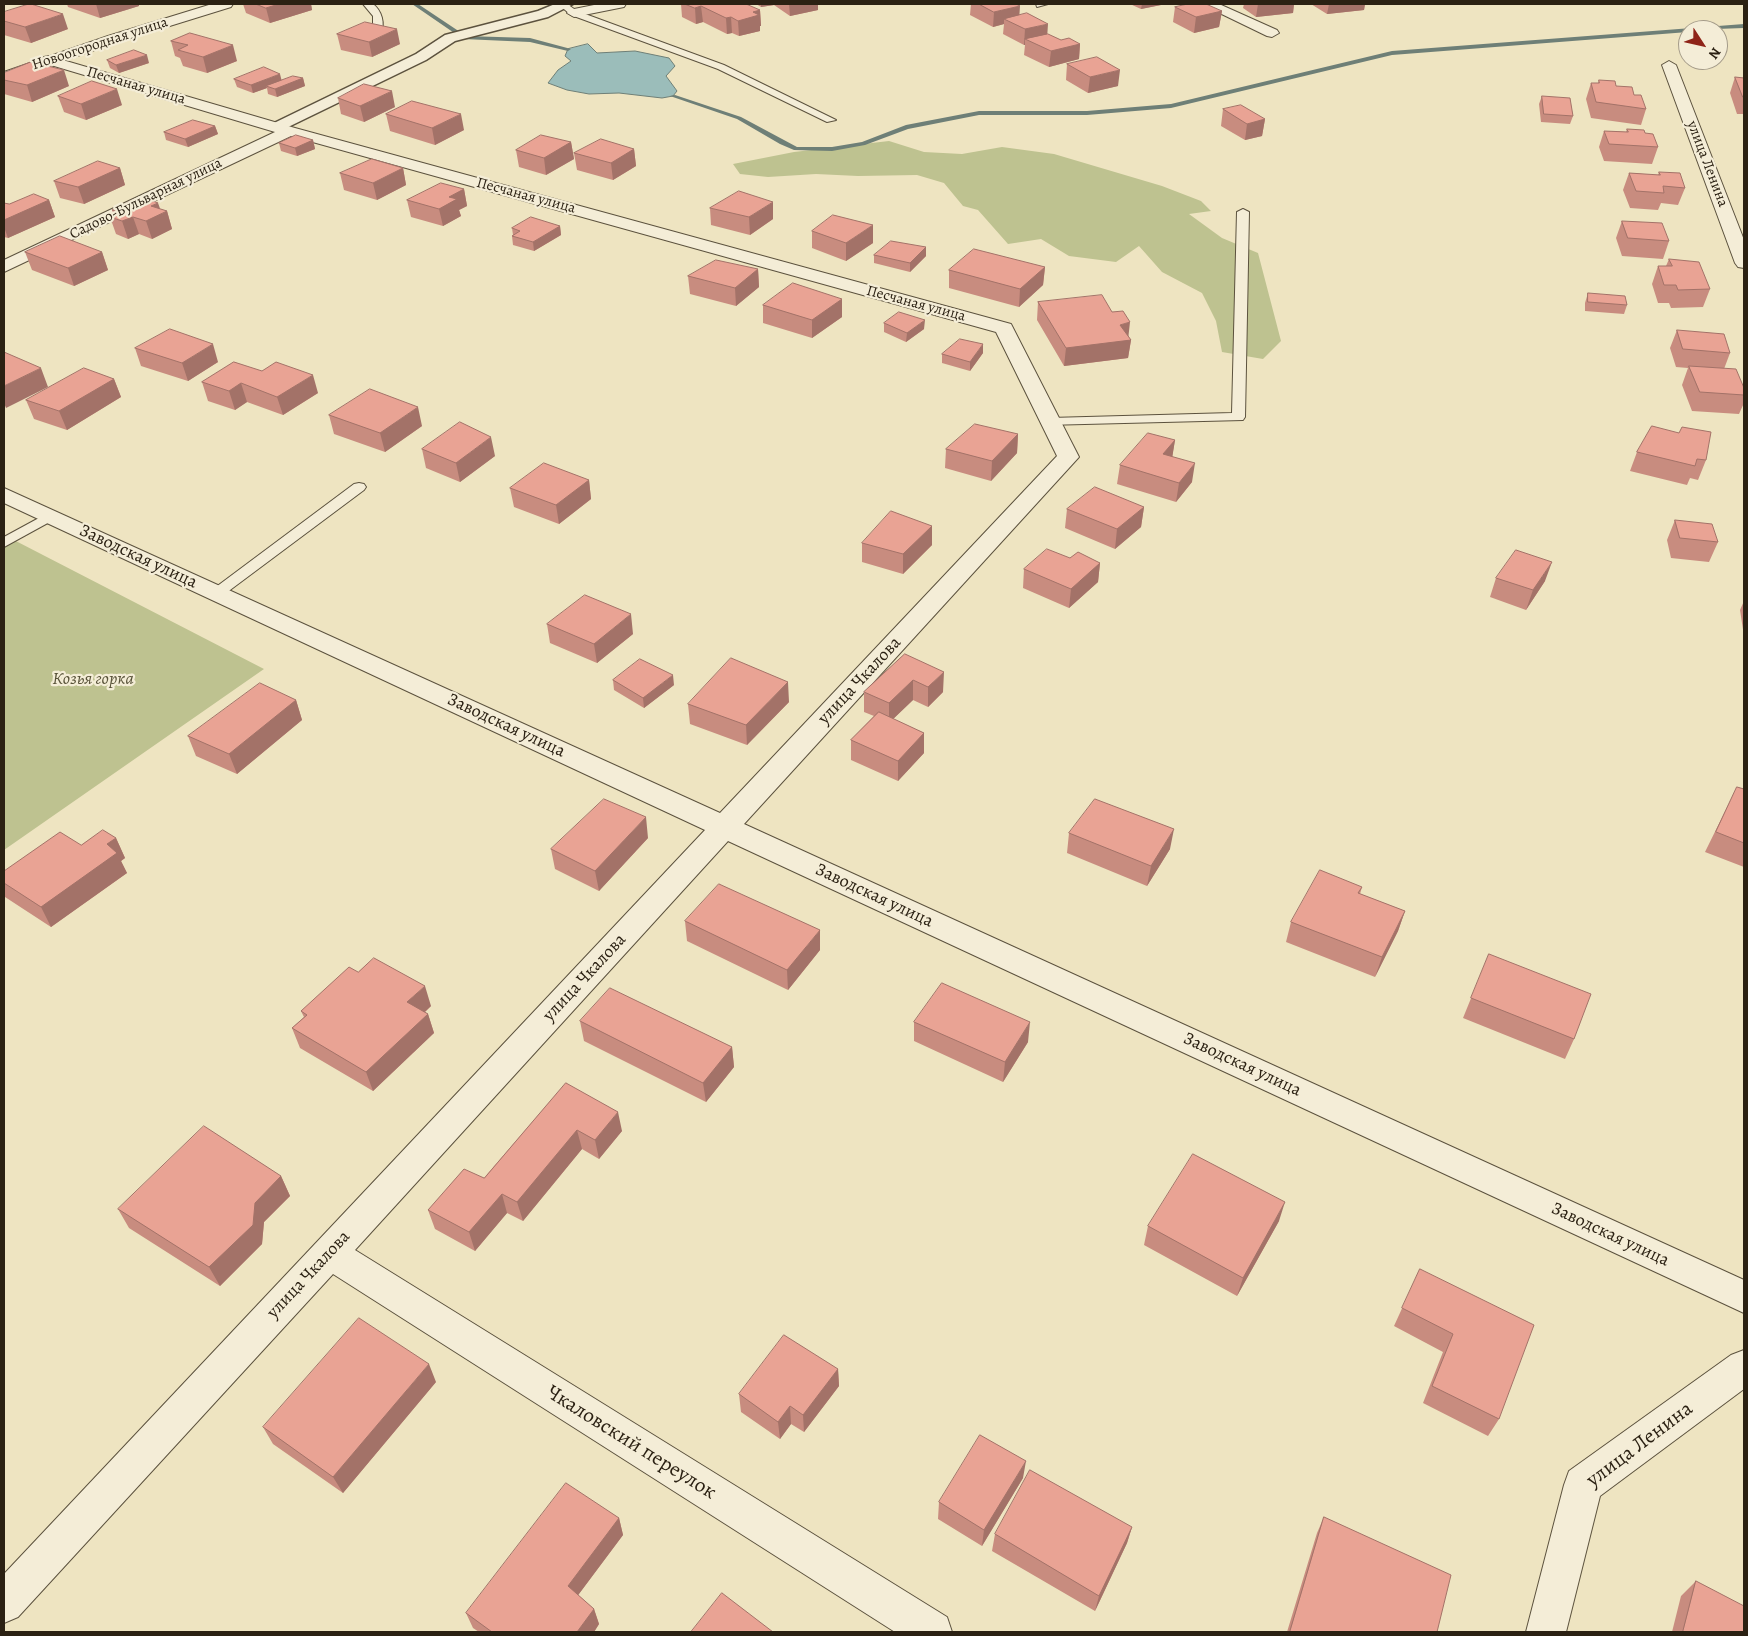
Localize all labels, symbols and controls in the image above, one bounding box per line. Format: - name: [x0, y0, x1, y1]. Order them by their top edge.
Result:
- street label: Новоогородная улица: [30, 14, 170, 74]
- north arrow: [1678, 20, 1728, 70]
- text: N: [1704, 44, 1726, 63]
- street label: Песчаная улица: [85, 63, 187, 109]
- street label: улица Ленина: [1682, 118, 1732, 210]
- street label: Садово-Бульварная улица: [67, 154, 225, 244]
- street label: Песчаная улица: [474, 174, 578, 218]
- street label: Песчаная улица: [864, 282, 968, 326]
- street label: Заводская улица: [76, 520, 200, 594]
- street label: улица Чкалова: [814, 633, 906, 729]
- park label: Козья горка: [52, 669, 134, 691]
- street label: Заводская улица: [444, 689, 568, 763]
- street label: Заводская улица: [812, 859, 936, 933]
- street label: улица Чкалова: [539, 930, 631, 1026]
- street label: Заводская улица: [1180, 1028, 1304, 1102]
- street label: Заводская улица: [1548, 1198, 1672, 1272]
- street label: улица Чкалова: [263, 1227, 355, 1323]
- street label: Чкаловский переулок: [541, 1380, 721, 1506]
- street label: улица Ленина: [1582, 1397, 1698, 1493]

